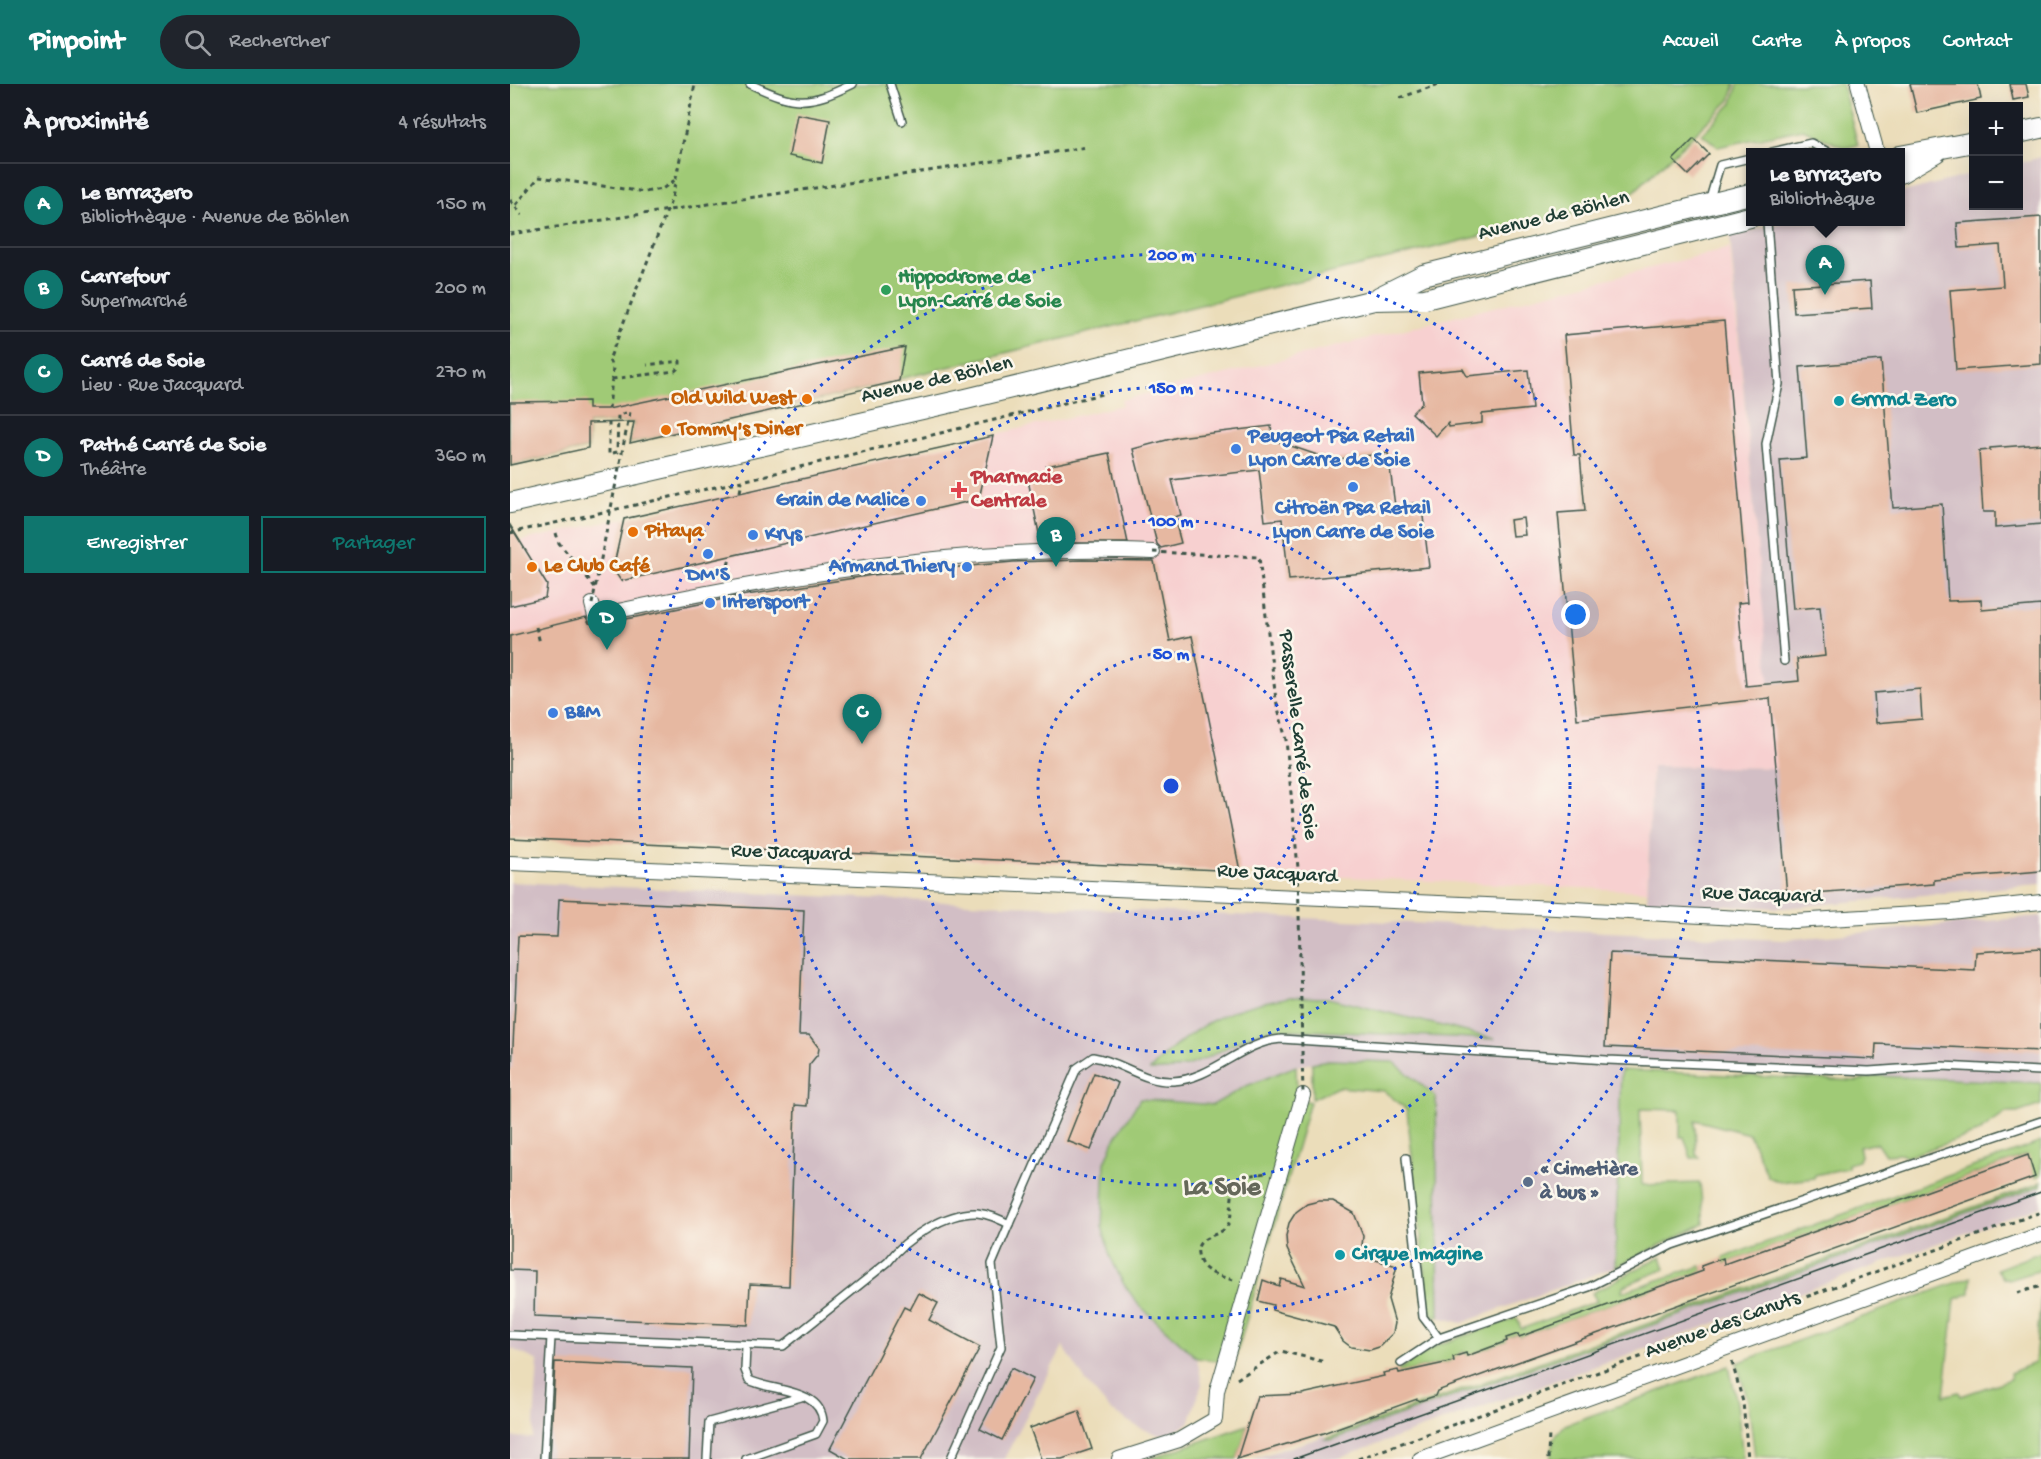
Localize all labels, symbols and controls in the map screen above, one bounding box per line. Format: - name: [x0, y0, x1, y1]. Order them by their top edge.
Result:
- search box: [160, 15, 580, 69]
- text: Pinpoint: [30, 26, 124, 59]
- icon: search: [181, 26, 214, 59]
- text: Rechercher: [229, 29, 329, 55]
- text: Accueil: [1662, 30, 1719, 55]
- text: Carte: [1752, 30, 1802, 55]
- text: À propos: [1835, 30, 1910, 55]
- text: Contact: [1943, 30, 2011, 55]
- map controls: [1969, 102, 2023, 210]
- button: +: [1969, 102, 2023, 156]
- text: À proximité: [24, 108, 148, 139]
- text: 4 résultats: [398, 112, 486, 135]
- popup: [1746, 148, 1905, 226]
- button: −: [1969, 156, 2023, 210]
- text: Le Brrrazero: [1770, 163, 1881, 189]
- text: Le Brrrazero: [81, 181, 193, 207]
- street label: Avenue de Böhlen: [1476, 186, 1632, 248]
- text: Bibliothèque: [1770, 189, 1875, 212]
- text: A: [38, 194, 49, 217]
- text: 150 m: [437, 194, 486, 217]
- text: Bibliothèque · Avenue de Böhlen: [81, 207, 349, 230]
- text: 200 m: [1148, 246, 1194, 267]
- pin: A: [1806, 246, 1844, 295]
- text: Carrefour: [81, 265, 168, 291]
- place label: Hippodrome de Lyon-Carré de Soie: [898, 266, 1063, 315]
- text: B: [38, 278, 49, 301]
- text: 200 m: [435, 278, 486, 301]
- marker: Hippodrome de Lyon-Carré de Soie: [879, 283, 893, 297]
- text: Supermarché: [81, 291, 187, 314]
- text: Carré de Soie: [81, 349, 204, 375]
- street label: Avenue de Böhlen: [859, 351, 1015, 411]
- text: C: [38, 362, 49, 385]
- text: 270 m: [436, 362, 486, 385]
- text: Lieu · Rue Jacquard: [81, 375, 243, 398]
- text: 150 m: [1148, 379, 1193, 400]
- place label: Old Wild West: [671, 387, 797, 412]
- place label: Grrrnd Zero: [1851, 389, 1957, 414]
- marker: Old Wild West: [800, 392, 814, 406]
- marker: Grrrnd Zero: [1832, 394, 1846, 408]
- place label: Tommy's Diner: [676, 418, 804, 443]
- marker: Tommy's Diner: [659, 423, 673, 437]
- place label: Peugeot Psa Retail Lyon Carre de Soie: [1247, 425, 1415, 474]
- text: Pathé Carré de Soie: [81, 433, 266, 459]
- marker: Peugeot Psa Retail Lyon Carre de Soie: [1229, 442, 1243, 456]
- text: D: [37, 446, 50, 469]
- text: 360 m: [435, 446, 486, 469]
- text: Théâtre: [81, 459, 146, 482]
- place label: Pharmacie Centrale: [970, 466, 1063, 515]
- marker: Citroën Psa Retail Lyon Carre de Soie: [1346, 480, 1360, 494]
- marker: Pharmacie Centrale: [952, 483, 966, 497]
- place label: Grain de Malice: [776, 489, 910, 514]
- marker: Grain de Malice: [914, 494, 928, 508]
- place label: Citroën Psa Retail Lyon Carre de Soie: [1272, 497, 1435, 546]
- text: 100 m: [1148, 512, 1194, 533]
- button: Enregistrer: [24, 516, 249, 573]
- button: Partager: [261, 516, 486, 573]
- pin: B: [1036, 518, 1076, 567]
- place label: Pitaya: [644, 520, 705, 545]
- place label: Krys: [764, 523, 803, 548]
- marker: Pitaya: [626, 525, 640, 539]
- marker: Krys: [746, 528, 760, 542]
- marker: DM'S: [701, 547, 715, 561]
- place label: Le Club Café: [544, 555, 651, 580]
- place label: Armand Thiery: [828, 555, 956, 580]
- marker: Le Club Café: [525, 560, 539, 574]
- marker: Armand Thiery: [960, 560, 974, 574]
- place label: DM'S: [684, 564, 731, 589]
- place label: Intersport: [722, 591, 811, 616]
- marker: Intersport: [703, 596, 717, 610]
- pin: D: [588, 600, 626, 650]
- your location: [1561, 600, 1590, 629]
- street label: Passerelle Carré de Soie: [1272, 628, 1322, 842]
- text: 50 m: [1153, 645, 1190, 666]
- pin: C: [842, 694, 882, 744]
- place label: B&M: [564, 701, 601, 726]
- marker: B&M: [546, 706, 560, 720]
- centre of rings: [1161, 776, 1181, 796]
- street label: Rue Jacquard: [730, 839, 853, 869]
- street label: Rue Jacquard: [1216, 859, 1339, 891]
- street label: Rue Jacquard: [1701, 881, 1824, 911]
- place label: « Cimetière à bus »: [1539, 1158, 1639, 1207]
- district label: La Soie: [1183, 1173, 1262, 1205]
- marker: « Cimetière à bus »: [1521, 1175, 1535, 1189]
- place label: Cirque Imagine: [1351, 1243, 1484, 1268]
- marker: Cirque Imagine: [1333, 1248, 1347, 1262]
- street label: Avenue des Canuts: [1642, 1286, 1805, 1366]

